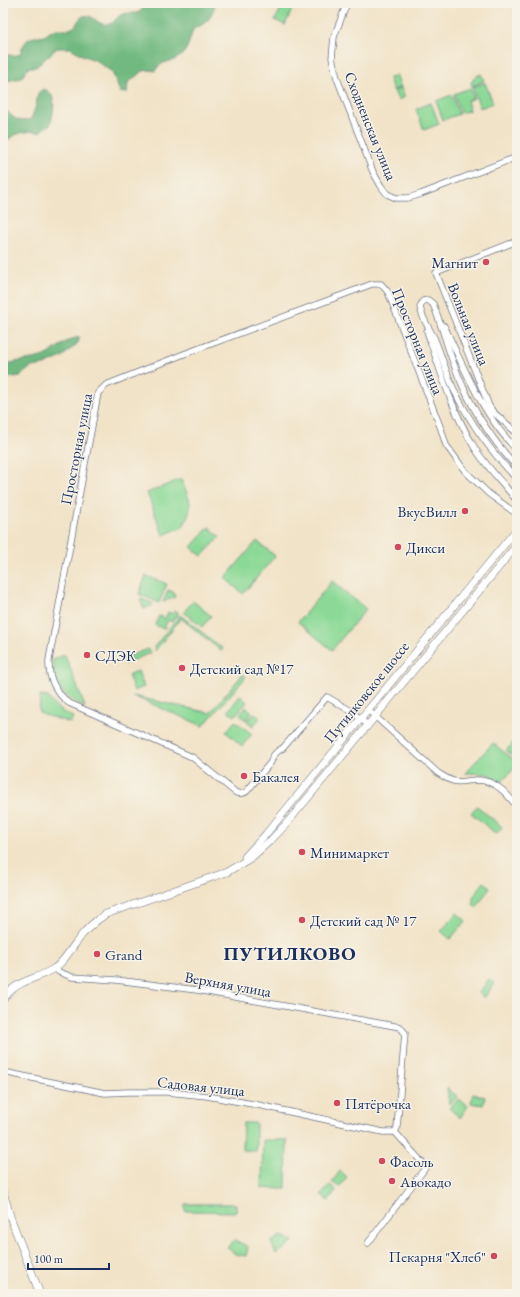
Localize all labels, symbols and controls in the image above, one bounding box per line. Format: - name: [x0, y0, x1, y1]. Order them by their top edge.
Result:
- street label: Сходненская улица: [341, 69, 401, 183]
- place label: Магнит: [432, 253, 478, 272]
- marker: Магнит: [481, 257, 491, 267]
- street label: Вольная улица: [444, 280, 494, 368]
- street label: Просторная улица: [388, 285, 448, 397]
- street label: Просторная улица: [56, 391, 96, 507]
- place label: ВкусВилл: [398, 502, 457, 521]
- marker: ВкусВилл: [460, 506, 470, 516]
- place label: Дикси: [406, 538, 445, 557]
- marker: Дикси: [393, 542, 403, 552]
- street label: Путилковское шоссе: [319, 637, 413, 747]
- place label: СДЭК: [95, 646, 136, 665]
- marker: СДЭК: [82, 650, 92, 660]
- place label: Детский сад №17: [190, 659, 294, 678]
- marker: Детский сад №17: [177, 663, 187, 673]
- place label: Бакалея: [252, 767, 300, 786]
- marker: Бакалея: [239, 771, 249, 781]
- place label: Минимаркет: [310, 843, 389, 862]
- marker: Минимаркет: [297, 847, 307, 857]
- place label: Детский сад № 17: [310, 911, 417, 930]
- marker: Детский сад № 17: [297, 915, 307, 925]
- district label: ПУТИЛКОВО: [223, 941, 357, 966]
- place label: Grand: [105, 945, 143, 964]
- marker: Grand: [92, 949, 102, 959]
- street label: Верхняя улица: [183, 967, 273, 1001]
- street label: Садовая улица: [156, 1072, 246, 1100]
- place label: Пятёрочка: [345, 1094, 411, 1113]
- marker: Пятёрочка: [332, 1098, 342, 1108]
- place label: Фасоль: [390, 1152, 434, 1171]
- marker: Фасоль: [377, 1156, 387, 1166]
- place label: Авокадо: [399, 1172, 451, 1191]
- marker: Авокадо: [387, 1176, 397, 1186]
- scale bar: [28, 1245, 109, 1271]
- place label: Пекарня "Хлеб": [389, 1247, 486, 1266]
- text: 100 m: [34, 1251, 64, 1267]
- marker: Пекарня "Хлеб": [489, 1251, 499, 1261]

